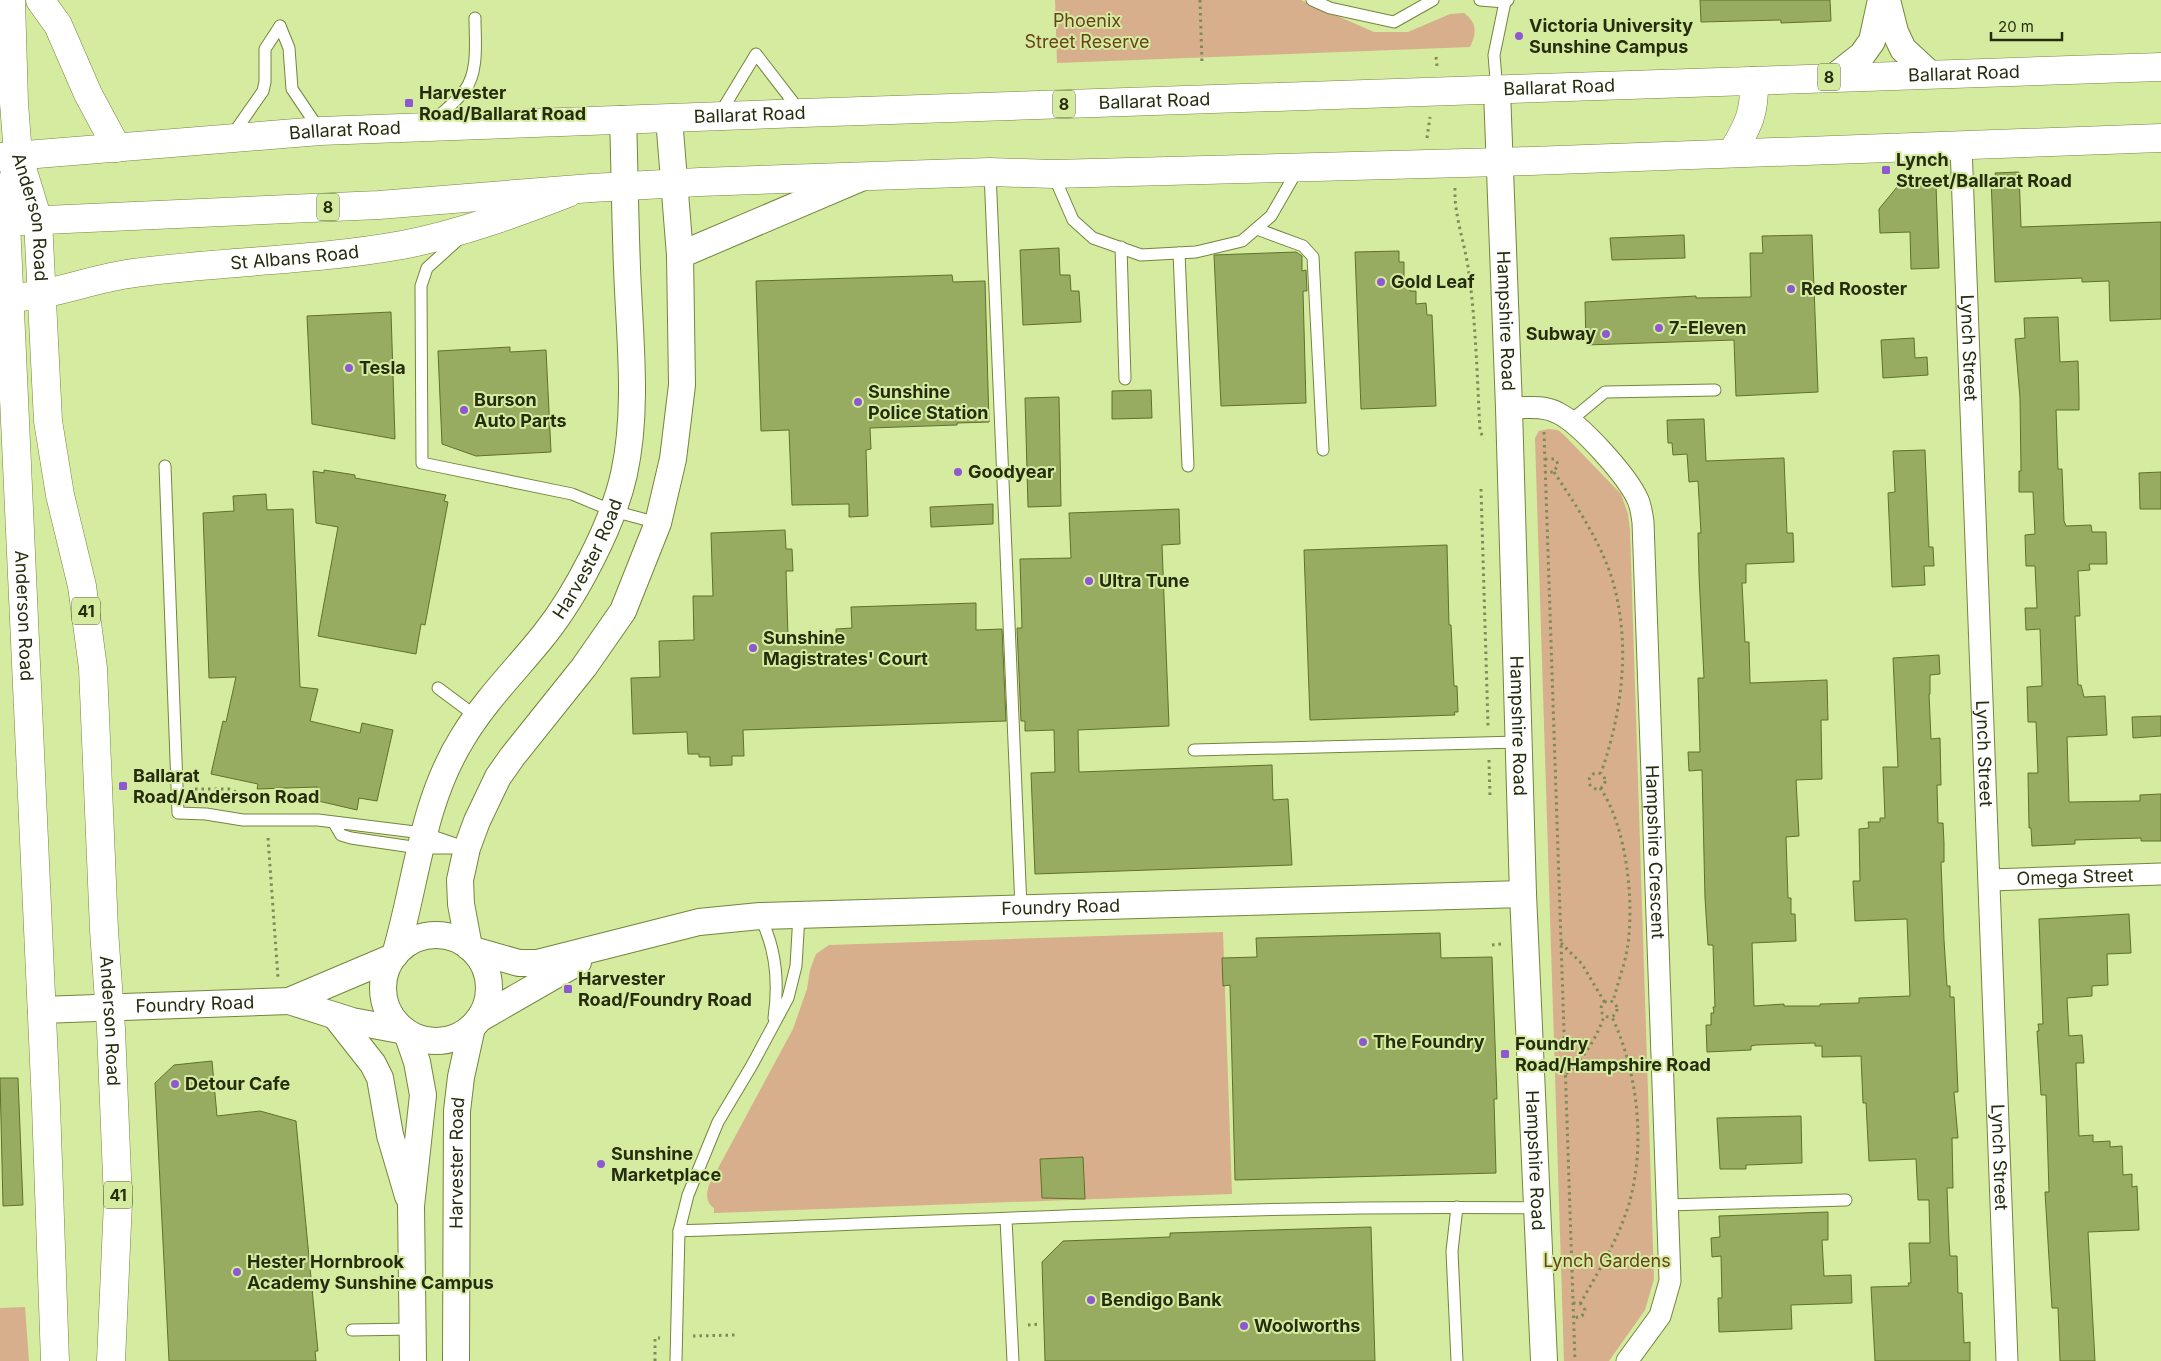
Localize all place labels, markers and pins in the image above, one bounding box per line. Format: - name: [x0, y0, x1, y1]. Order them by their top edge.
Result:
- place label: Victoria University Sunshine Campus: [1529, 15, 1693, 57]
- marker: Victoria University Sunshine Campus: [1513, 30, 1525, 42]
- place label: Harvester Road/Ballarat Road: [419, 82, 586, 124]
- marker: Harvester Road/Ballarat Road: [403, 97, 415, 109]
- place label: Lynch Street/Ballarat Road: [1896, 149, 2072, 191]
- marker: Lynch Street/Ballarat Road: [1880, 164, 1892, 176]
- place label: Gold Leaf: [1391, 271, 1475, 292]
- marker: Gold Leaf: [1375, 276, 1387, 288]
- place label: Red Rooster: [1801, 278, 1907, 299]
- marker: Red Rooster: [1785, 283, 1797, 295]
- place label: 7-Eleven: [1669, 317, 1747, 338]
- marker: 7-Eleven: [1653, 322, 1665, 334]
- place label: Subway: [1526, 323, 1596, 344]
- marker: Subway: [1600, 328, 1612, 340]
- place label: Tesla: [359, 357, 406, 378]
- marker: Tesla: [343, 362, 355, 374]
- place label: Sunshine Police Station: [868, 381, 989, 423]
- place label: Burson Auto Parts: [474, 389, 566, 431]
- marker: Sunshine Police Station: [852, 396, 864, 408]
- marker: Burson Auto Parts: [458, 404, 470, 416]
- place label: Goodyear: [968, 461, 1054, 482]
- marker: Goodyear: [952, 466, 964, 478]
- place label: Ultra Tune: [1099, 570, 1190, 591]
- marker: Ultra Tune: [1083, 575, 1095, 587]
- place label: Sunshine Magistrates' Court: [763, 627, 928, 669]
- marker: Sunshine Magistrates' Court: [747, 642, 759, 654]
- place label: Ballarat Road/Anderson Road: [133, 765, 319, 807]
- marker: Ballarat Road/Anderson Road: [117, 780, 129, 792]
- place label: Harvester Road/Foundry Road: [578, 968, 752, 1010]
- marker: Harvester Road/Foundry Road: [562, 983, 574, 995]
- place label: The Foundry: [1373, 1031, 1485, 1052]
- place label: Foundry Road/Hampshire Road: [1515, 1033, 1711, 1075]
- marker: The Foundry: [1357, 1036, 1369, 1048]
- marker: Foundry Road/Hampshire Road: [1499, 1048, 1511, 1060]
- place label: Detour Cafe: [185, 1073, 291, 1094]
- marker: Detour Cafe: [169, 1078, 181, 1090]
- place label: Sunshine Marketplace: [611, 1143, 721, 1185]
- marker: Sunshine Marketplace: [595, 1158, 607, 1170]
- place label: Hester Hornbrook Academy Sunshine Campus: [247, 1251, 494, 1293]
- marker: Hester Hornbrook Academy Sunshine Campus: [231, 1266, 243, 1278]
- place label: Bendigo Bank: [1101, 1289, 1222, 1310]
- marker: Bendigo Bank: [1085, 1294, 1097, 1306]
- place label: Woolworths: [1254, 1315, 1360, 1336]
- marker: Woolworths: [1238, 1320, 1250, 1332]

